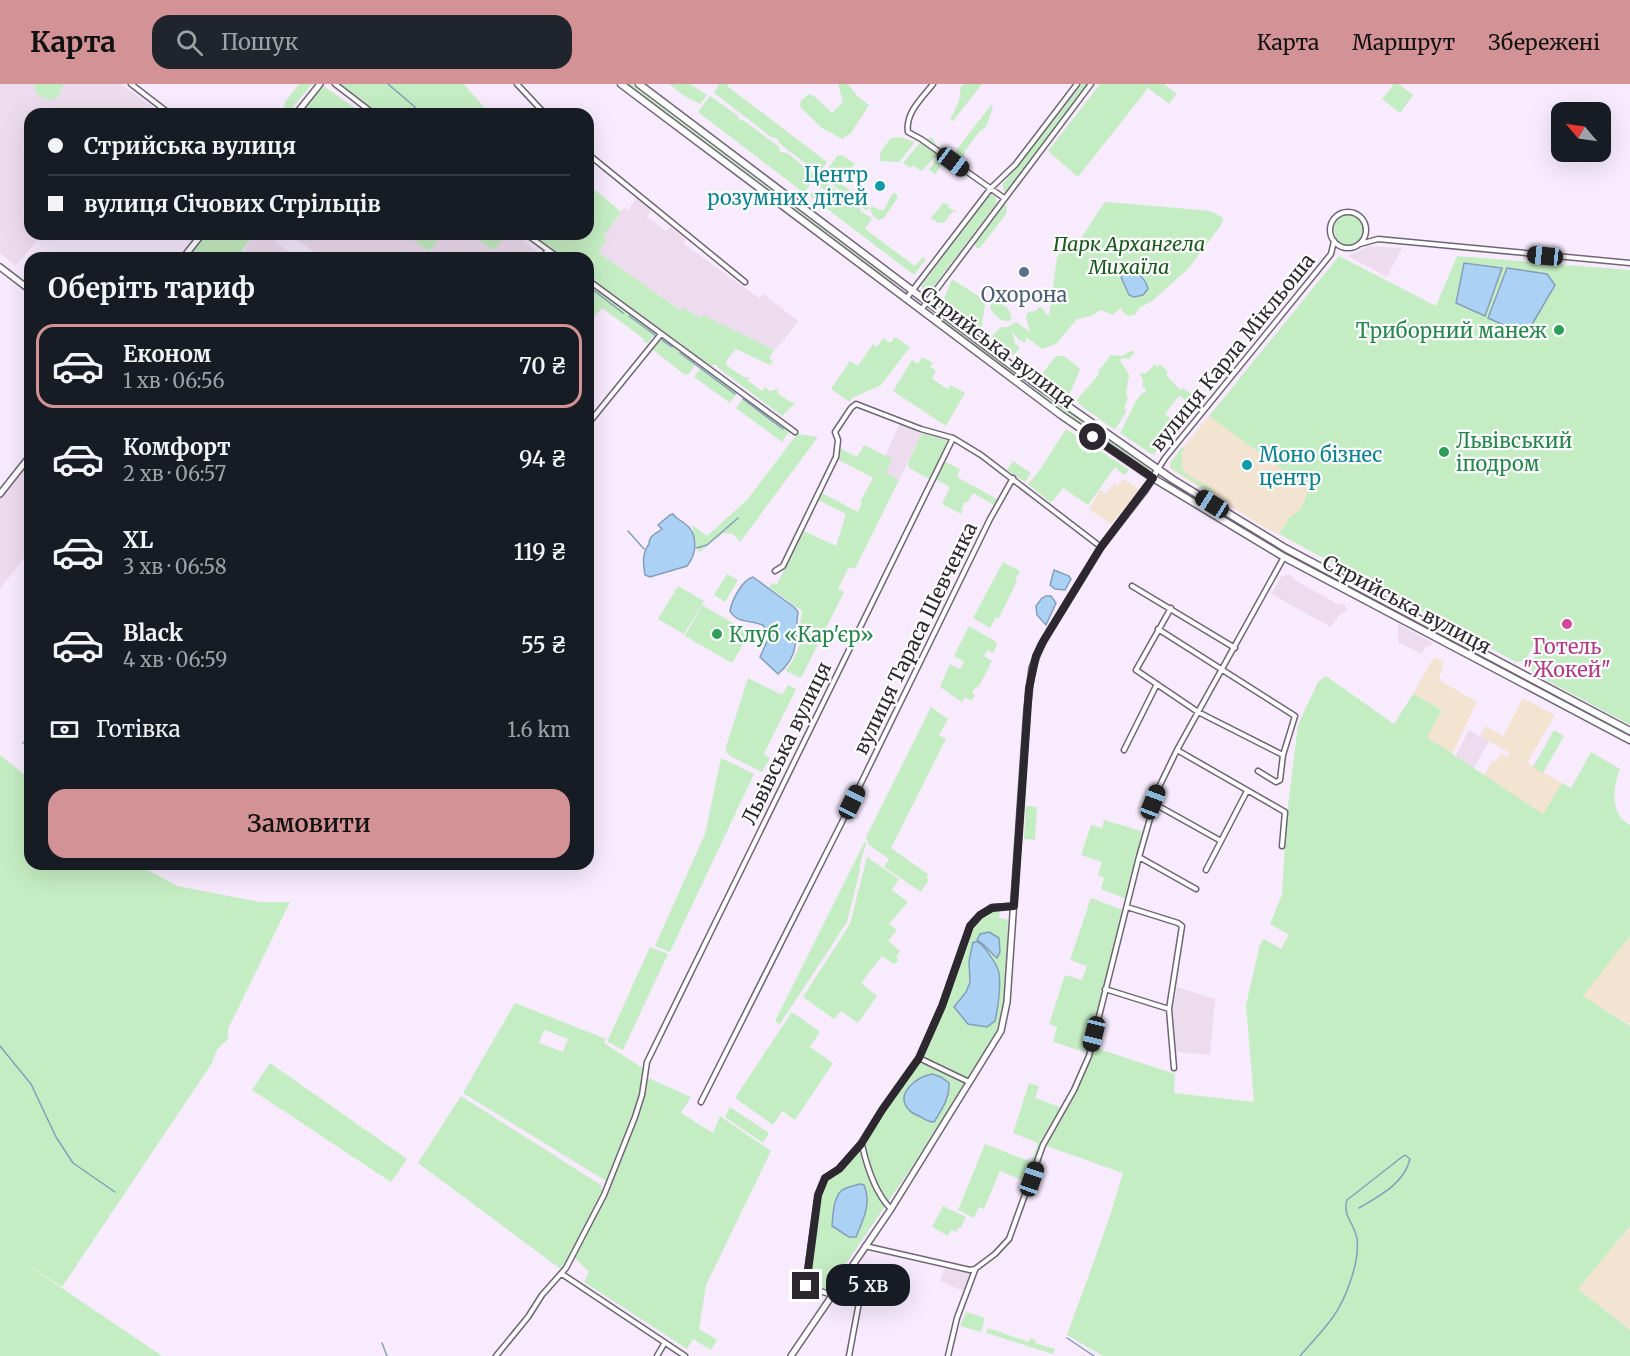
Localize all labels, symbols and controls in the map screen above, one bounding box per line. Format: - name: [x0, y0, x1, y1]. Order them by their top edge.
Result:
- search box: [152, 15, 572, 69]
- text: Карта: [30, 24, 116, 60]
- icon: search: [173, 26, 206, 59]
- text: Пошук: [221, 28, 298, 56]
- text: Карта: [1257, 29, 1319, 56]
- text: Маршрут: [1352, 29, 1455, 56]
- text: Збережені: [1488, 29, 1600, 56]
- north arrow: [1551, 102, 1611, 162]
- map controls: [1551, 102, 1611, 162]
- text: Стрийська вулиця: [84, 132, 296, 160]
- car: [933, 144, 973, 180]
- place label: Центр розумних дітей: [707, 162, 868, 210]
- marker: Центр розумних дітей: [873, 179, 887, 193]
- text: вулиця Січових Стрільців: [84, 190, 381, 218]
- park label: Парк Архангела Михаїла: [1053, 231, 1205, 279]
- car: [1526, 245, 1564, 267]
- street label: вулиця Карла Мікльоша: [1144, 248, 1320, 456]
- marker: Охорона: [1017, 265, 1031, 279]
- text: Оберіть тариф: [48, 271, 255, 305]
- street label: Стрийська вулиця: [916, 281, 1080, 413]
- place label: Охорона: [981, 282, 1067, 307]
- place label: Триборний манеж: [1356, 318, 1547, 343]
- marker: Триборний манеж: [1552, 323, 1566, 337]
- icon: car: [51, 339, 105, 393]
- text: Економ: [123, 340, 211, 368]
- text: 70 ₴: [519, 352, 567, 380]
- text: 1 хв · 06:56: [123, 368, 224, 393]
- route start: [1079, 423, 1106, 450]
- place label: Львівський іподром: [1456, 428, 1572, 476]
- icon: car: [51, 432, 105, 486]
- text: Комфорт: [123, 433, 231, 461]
- place label: Моно бізнес центр: [1259, 442, 1382, 490]
- text: 94 ₴: [519, 445, 567, 473]
- marker: Львівський іподром: [1437, 445, 1451, 459]
- marker: Моно бізнес центр: [1240, 458, 1254, 472]
- text: 2 хв · 06:57: [123, 461, 226, 486]
- car: [1192, 487, 1232, 521]
- street label: вулиця Тараса Шевченка: [848, 518, 982, 758]
- icon: car: [51, 525, 105, 579]
- text: XL: [123, 526, 153, 554]
- text: 119 ₴: [514, 538, 567, 566]
- street label: Стрийська вулиця: [1318, 549, 1496, 659]
- text: 3 хв · 06:58: [123, 554, 227, 579]
- marker: Готель "Жокей": [1560, 617, 1574, 631]
- icon: car: [51, 618, 105, 672]
- text: Black: [123, 619, 183, 647]
- place label: Клуб «Кар'єр»: [729, 622, 874, 647]
- marker: Клуб «Кар'єр»: [710, 627, 724, 641]
- text: 55 ₴: [521, 631, 567, 659]
- place label: Готель "Жокей": [1523, 634, 1611, 682]
- text: 4 хв · 06:59: [123, 647, 227, 672]
- street label: Львівська вулиця: [736, 657, 836, 829]
- icon: cash: [48, 713, 81, 746]
- text: Готівка: [96, 715, 181, 743]
- text: 1.6 km: [507, 717, 570, 742]
- car: [836, 782, 868, 822]
- car: [1138, 782, 1168, 822]
- button: Замовити: [48, 789, 570, 858]
- car: [1081, 1014, 1107, 1054]
- car: [1018, 1159, 1046, 1199]
- callout: 5 хв: [827, 1265, 911, 1307]
- route end: [792, 1272, 819, 1299]
- text: 5 хв: [848, 1272, 888, 1297]

